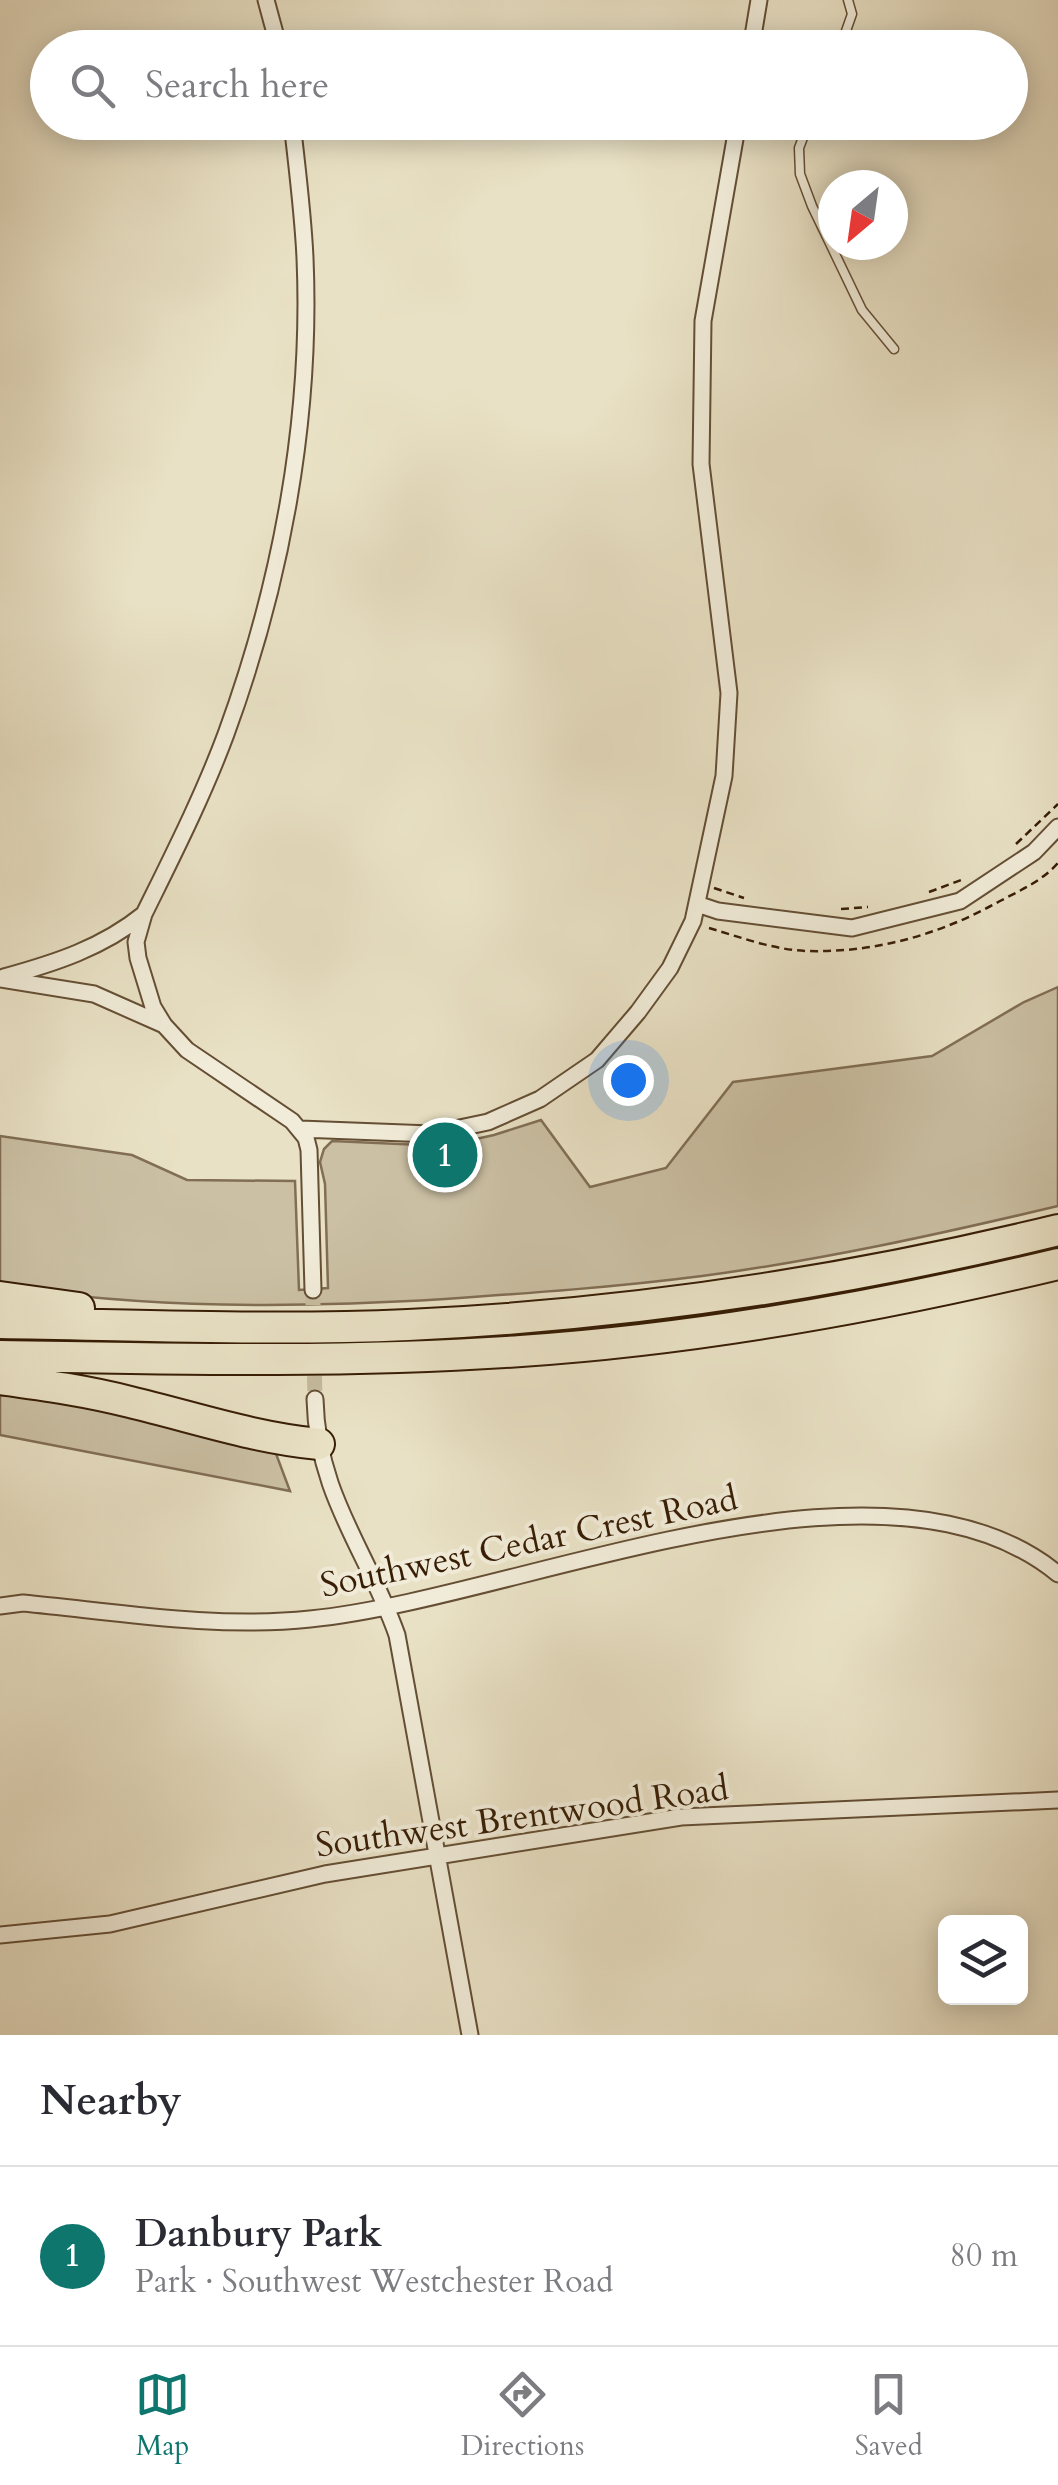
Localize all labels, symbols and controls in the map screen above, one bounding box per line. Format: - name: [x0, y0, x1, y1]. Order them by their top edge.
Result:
- search box: [30, 30, 1028, 140]
- icon: search: [65, 58, 120, 113]
- text: Search here: [145, 59, 329, 111]
- north arrow: [818, 170, 908, 260]
- your location: [603, 1055, 654, 1106]
- pin: 1: [412, 1118, 478, 1192]
- street label: Southwest Cedar Crest Road: [316, 1474, 742, 1610]
- street label: Southwest Brentwood Road: [313, 1764, 732, 1870]
- map controls: [938, 1915, 1028, 2005]
- button: layers: [938, 1915, 1028, 2005]
- text: Nearby: [40, 2072, 182, 2129]
- text: Danbury Park: [135, 2208, 382, 2260]
- text: 1: [64, 2234, 81, 2278]
- text: 80 m: [950, 2234, 1018, 2278]
- text: Park · Southwest Westchester Road: [135, 2260, 613, 2304]
- tab: Map: [135, 2367, 190, 2465]
- tab: Directions: [461, 2367, 584, 2465]
- tab: Saved: [855, 2367, 923, 2465]

